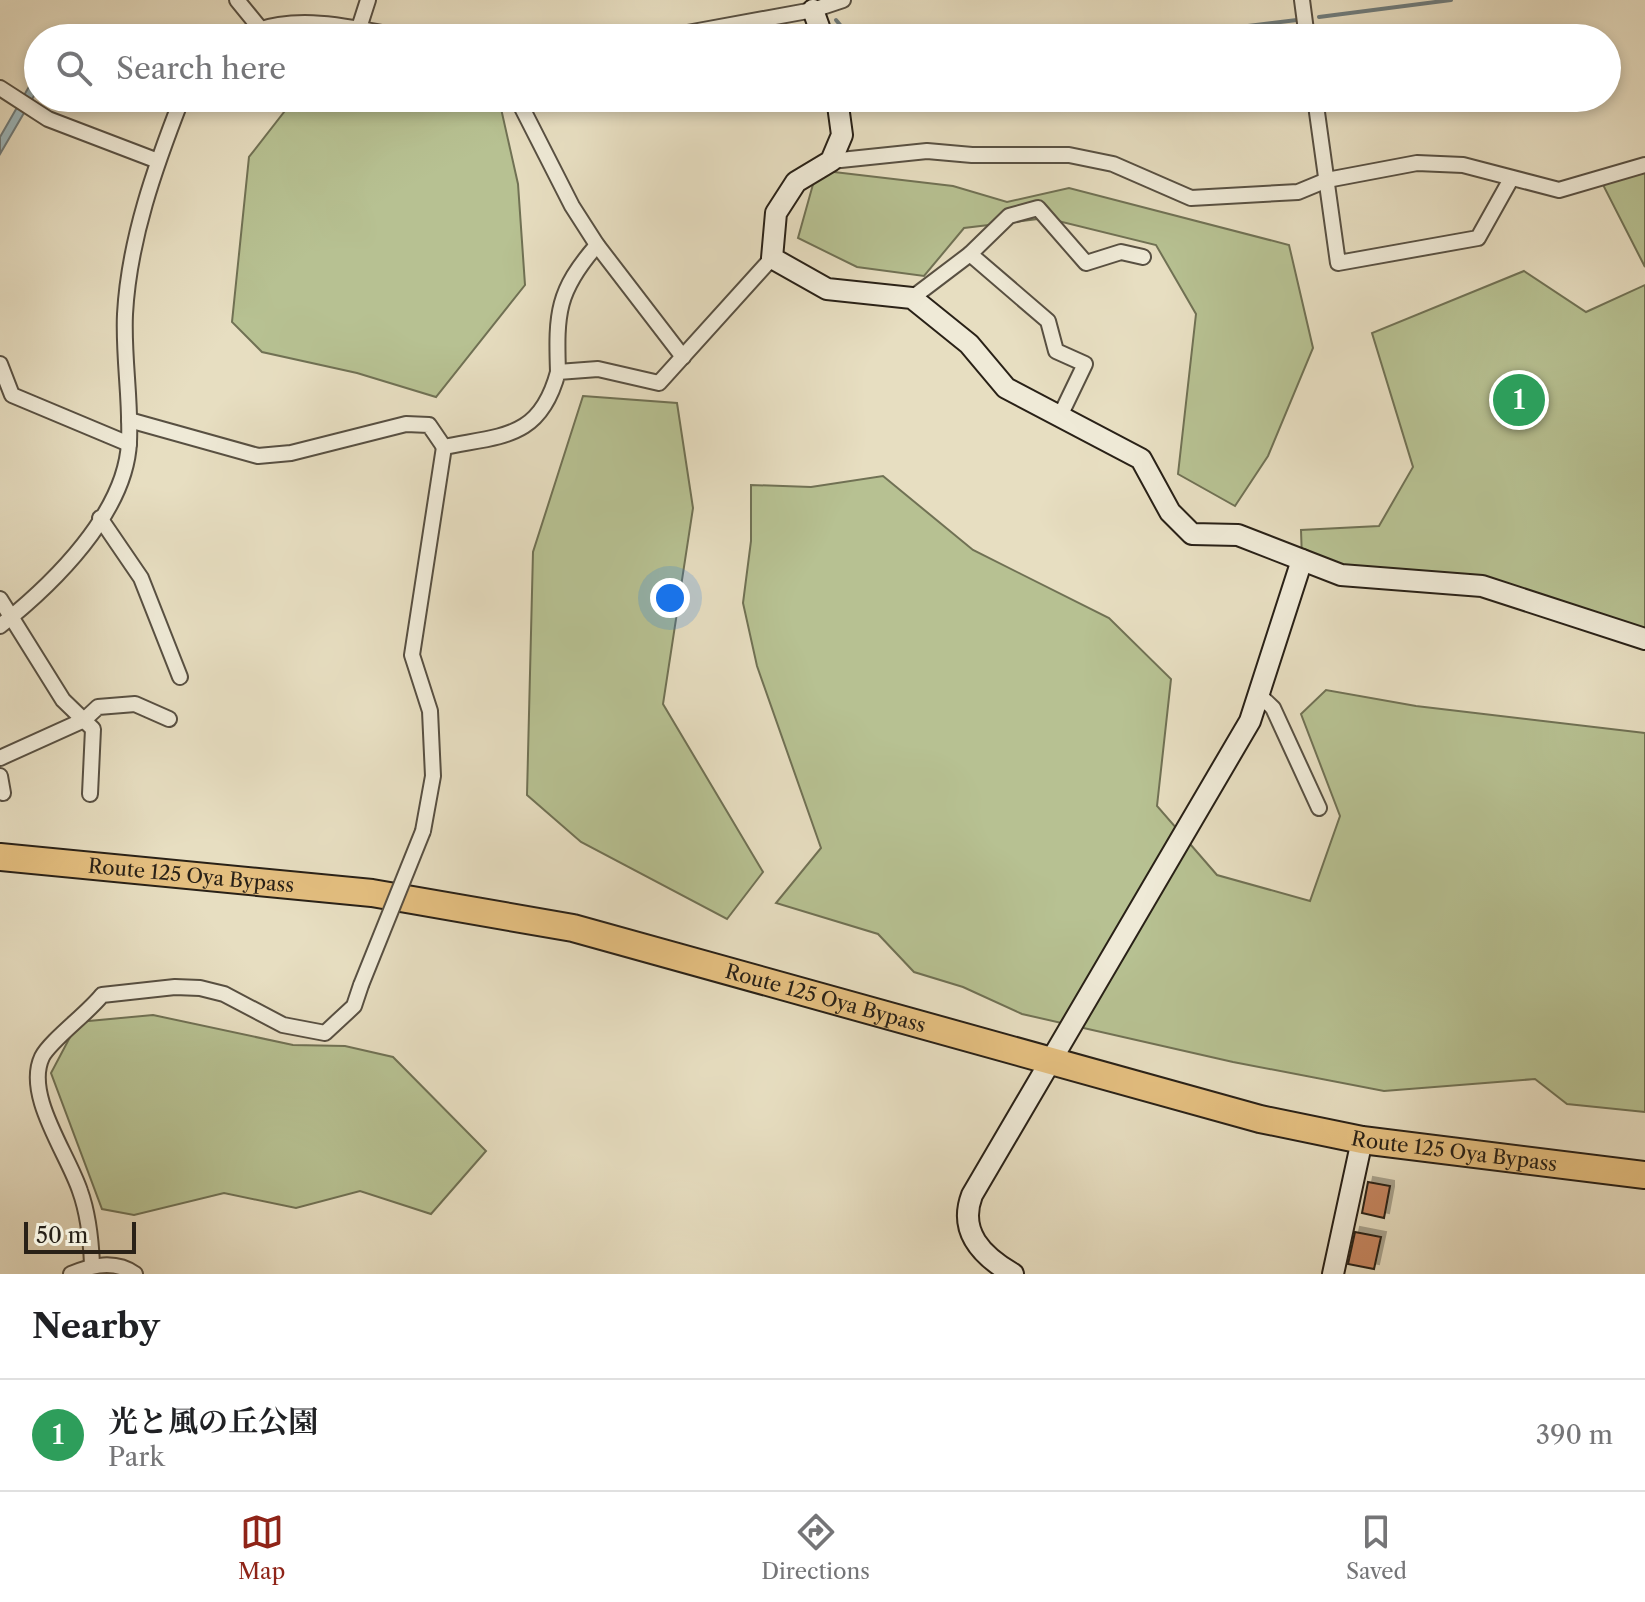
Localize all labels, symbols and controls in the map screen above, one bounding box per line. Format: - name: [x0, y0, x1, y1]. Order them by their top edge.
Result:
- search box: [24, 24, 1621, 112]
- icon: search: [52, 46, 96, 90]
- text: Search here: [116, 50, 286, 87]
- pin: 1: [1493, 370, 1545, 430]
- your location: [650, 578, 690, 618]
- street label: Route 125 Oya Bypass: [87, 854, 295, 897]
- street label: Route 125 Oya Bypass: [723, 959, 929, 1038]
- street label: Route 125 Oya Bypass: [1349, 1126, 1559, 1176]
- scale bar: [24, 1218, 136, 1254]
- text: 50 m: [36, 1222, 88, 1249]
- text: Nearby: [32, 1305, 160, 1347]
- text: 光と風の丘公園: [108, 1403, 318, 1440]
- text: 1: [52, 1419, 64, 1451]
- text: 390 m: [1536, 1419, 1613, 1451]
- text: Park: [108, 1441, 165, 1473]
- tab: Map: [238, 1510, 285, 1585]
- tab: Directions: [761, 1510, 870, 1585]
- tab: Saved: [1346, 1510, 1407, 1585]

